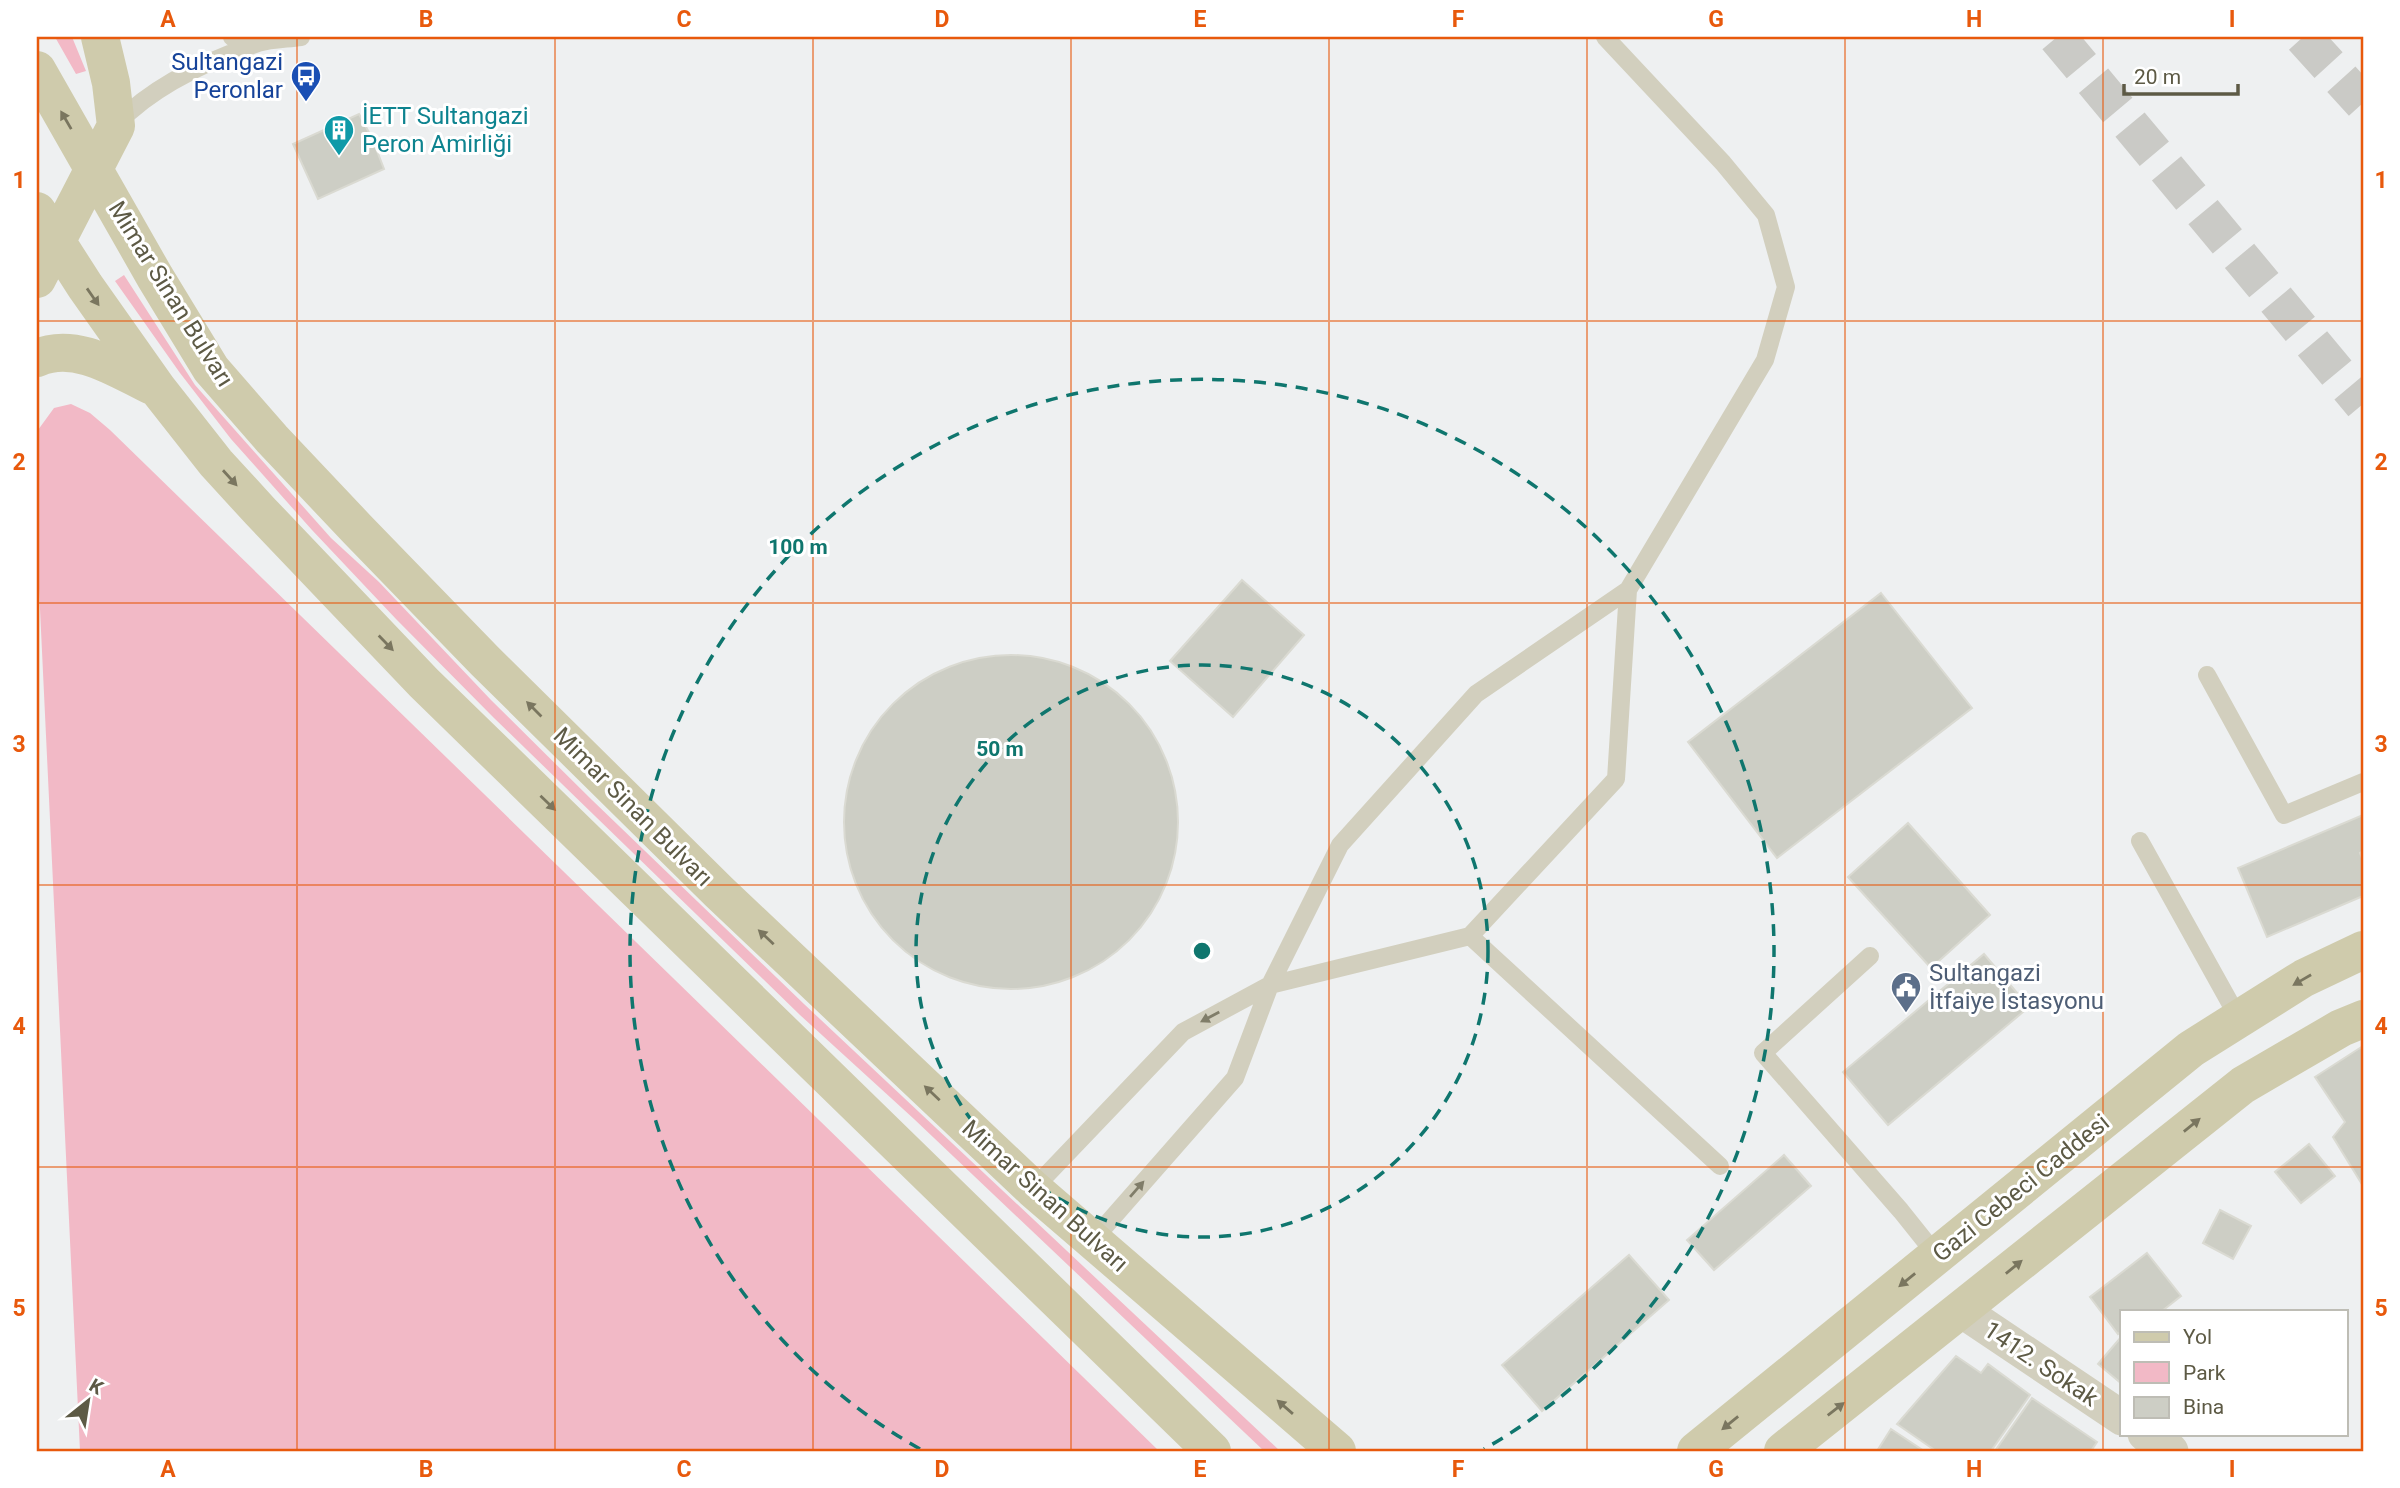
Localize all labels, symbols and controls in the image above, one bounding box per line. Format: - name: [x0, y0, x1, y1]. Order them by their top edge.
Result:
- text: A: [160, 6, 176, 33]
- text: B: [419, 6, 433, 33]
- text: C: [676, 6, 692, 33]
- text: D: [935, 6, 949, 33]
- text: E: [1194, 6, 1207, 33]
- text: F: [1452, 6, 1465, 33]
- text: G: [1708, 6, 1724, 33]
- text: H: [1966, 6, 1982, 33]
- text: I: [2229, 6, 2235, 33]
- place label: Sultangazi Peronlar: [171, 48, 283, 104]
- scale bar: [2124, 52, 2237, 96]
- bus stop icon: Sultangazi Peronlar: [289, 59, 323, 103]
- text: 20 m: [2134, 65, 2181, 89]
- place label: İETT Sultangazi Peron Amirliği: [362, 102, 528, 158]
- one-way arrow: [60, 110, 72, 130]
- building icon: İETT Sultangazi Peron Amirliği: [322, 113, 356, 157]
- text: 1: [12, 167, 26, 194]
- text: 1: [2374, 167, 2388, 194]
- street label: Mimar Sinan Bulvarı: [103, 196, 239, 392]
- one-way arrow: [86, 288, 100, 306]
- text: 2: [12, 449, 26, 476]
- text: 2: [2374, 449, 2388, 476]
- one-way arrow: [222, 469, 238, 487]
- text: 100 m: [768, 535, 828, 559]
- one-way arrow: [378, 634, 394, 651]
- one-way arrow: [525, 701, 542, 718]
- street label: Mimar Sinan Bulvarı: [548, 722, 718, 892]
- text: 3: [12, 731, 26, 758]
- text: 3: [2374, 731, 2388, 758]
- text: 50 m: [976, 737, 1024, 761]
- one-way arrow: [539, 795, 556, 811]
- one-way arrow: [758, 930, 775, 946]
- centre of rings: [1190, 939, 1214, 963]
- place label: Sultangazi İtfaiye İstasyonu: [1929, 959, 2104, 1015]
- public building icon: Sultangazi İtfaiye İstasyonu: [1889, 970, 1923, 1014]
- one-way arrow: [2292, 974, 2312, 986]
- one-way arrow: [1200, 1011, 1220, 1023]
- text: 4: [12, 1013, 26, 1040]
- text: 4: [2374, 1013, 2388, 1040]
- one-way arrow: [924, 1086, 941, 1102]
- street label: Gazi Cebeci Caddesi: [1927, 1108, 2115, 1268]
- street label: Mimar Sinan Bulvarı: [956, 1114, 1134, 1278]
- one-way arrow: [2184, 1118, 2201, 1133]
- one-way arrow: [1129, 1181, 1144, 1198]
- one-way arrow: [2006, 1260, 2023, 1275]
- one-way arrow: [1898, 1272, 1915, 1287]
- text: 5: [12, 1295, 26, 1322]
- text: 5: [2374, 1295, 2388, 1322]
- legend: [2120, 1310, 2348, 1436]
- street label: 1412. Sokak: [1979, 1316, 2104, 1413]
- text: Yol: [2183, 1325, 2212, 1349]
- text: Park: [2183, 1361, 2226, 1385]
- north arrow: [52, 1366, 122, 1436]
- text: K: [85, 1374, 108, 1400]
- text: Bina: [2183, 1395, 2224, 1419]
- one-way arrow: [1276, 1399, 1294, 1415]
- one-way arrow: [1827, 1401, 1845, 1416]
- one-way arrow: [1722, 1416, 1740, 1431]
- text: A: [160, 1456, 176, 1483]
- text: B: [419, 1456, 433, 1483]
- text: C: [676, 1456, 692, 1483]
- text: D: [935, 1456, 949, 1483]
- text: E: [1194, 1456, 1207, 1483]
- text: F: [1452, 1456, 1465, 1483]
- text: G: [1708, 1456, 1724, 1483]
- text: H: [1966, 1456, 1982, 1483]
- text: I: [2229, 1456, 2235, 1483]

